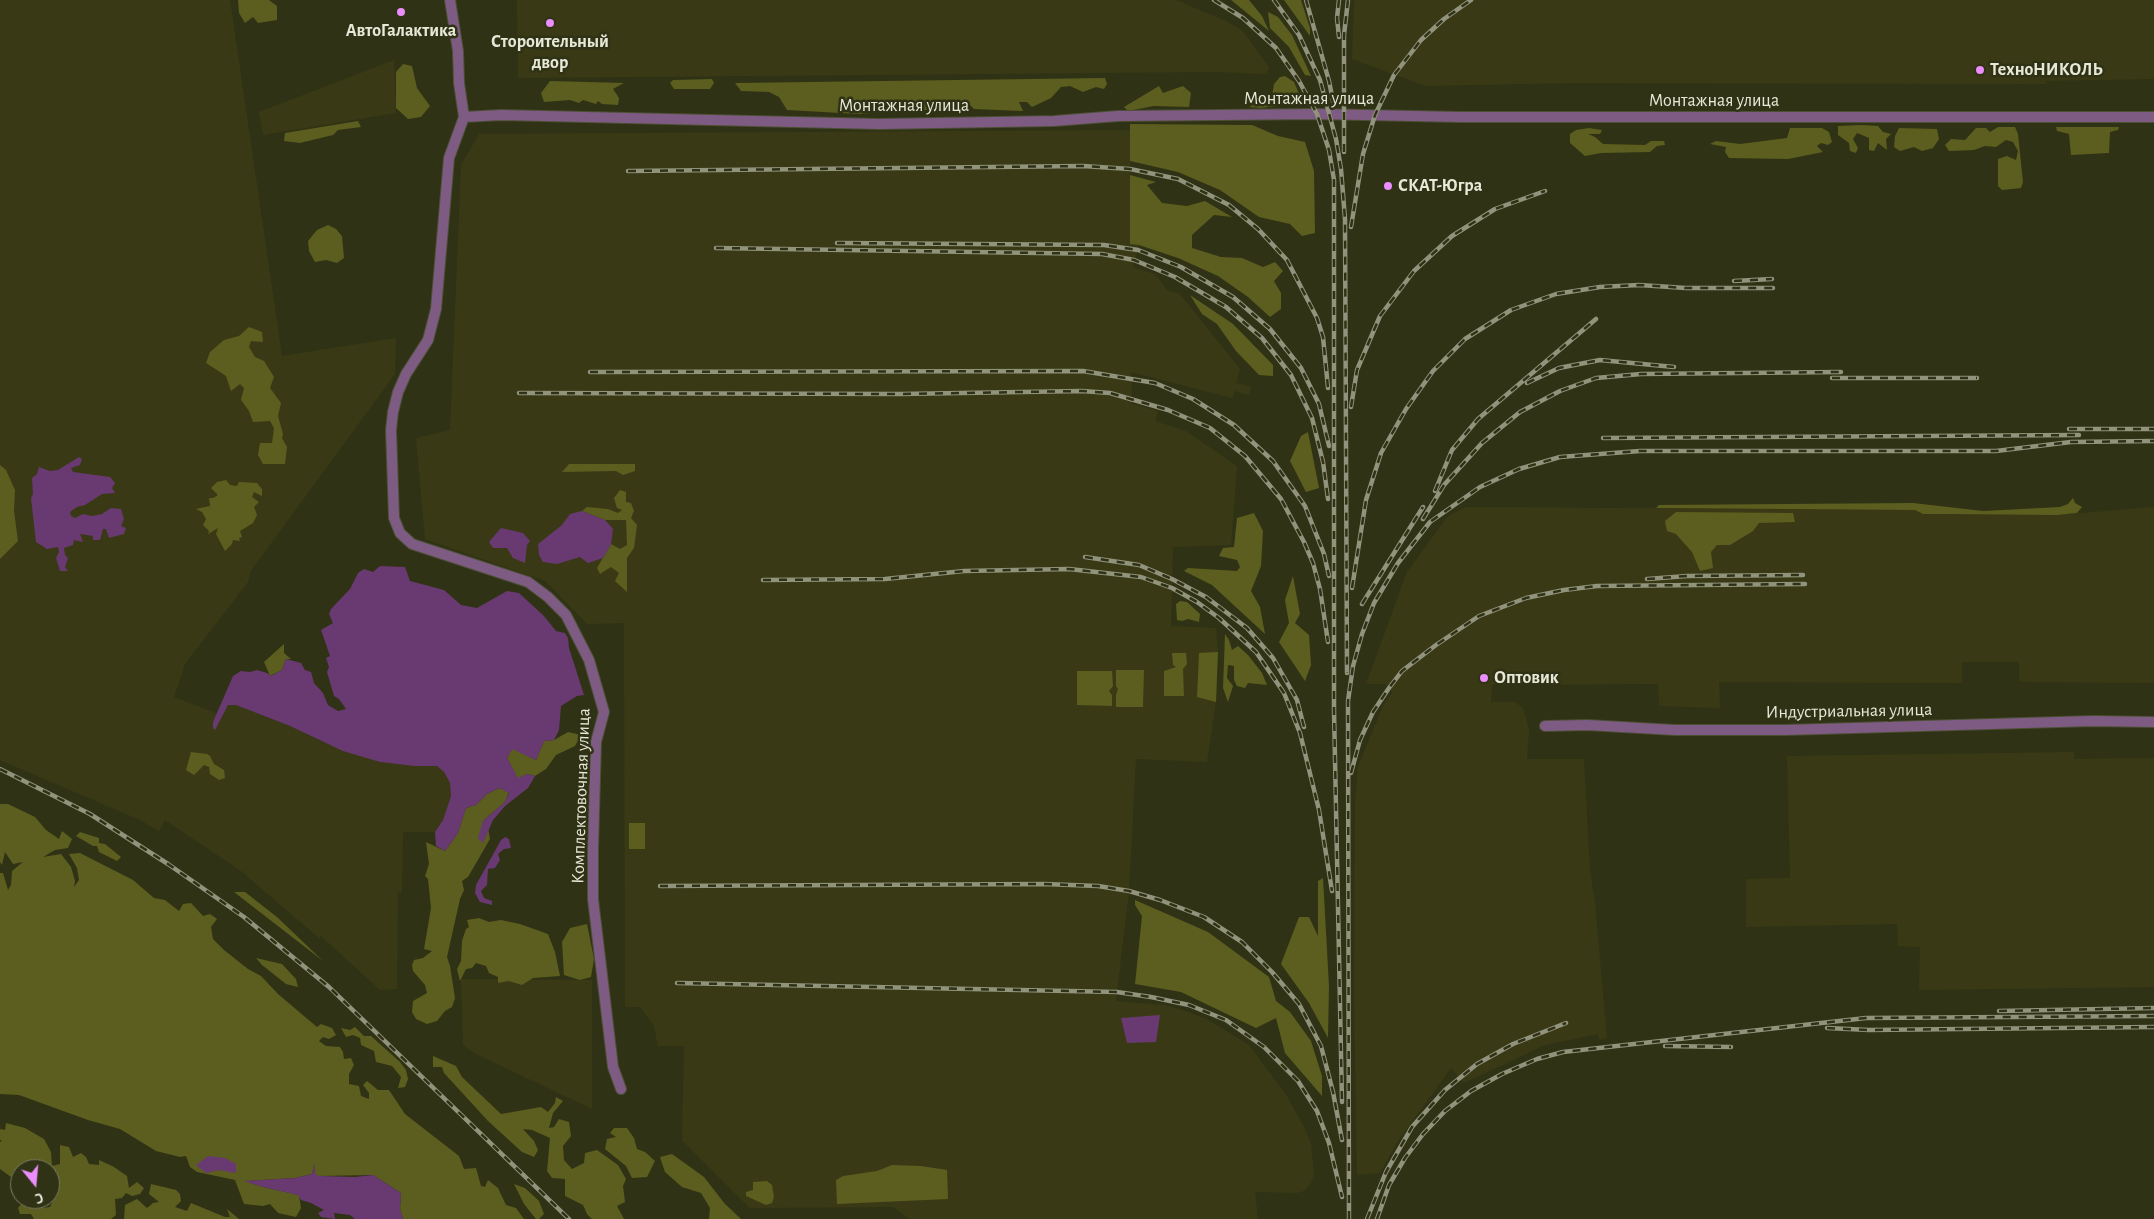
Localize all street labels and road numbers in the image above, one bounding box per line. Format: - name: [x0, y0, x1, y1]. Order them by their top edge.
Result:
- street label: Монтажная улица: [1244, 88, 1374, 110]
- street label: Монтажная улица: [1649, 90, 1779, 112]
- street label: Монтажная улица: [839, 95, 969, 117]
- street label: Индустриальная улица: [1766, 699, 1932, 723]
- street label: Комплектовочная улица: [567, 708, 595, 884]

